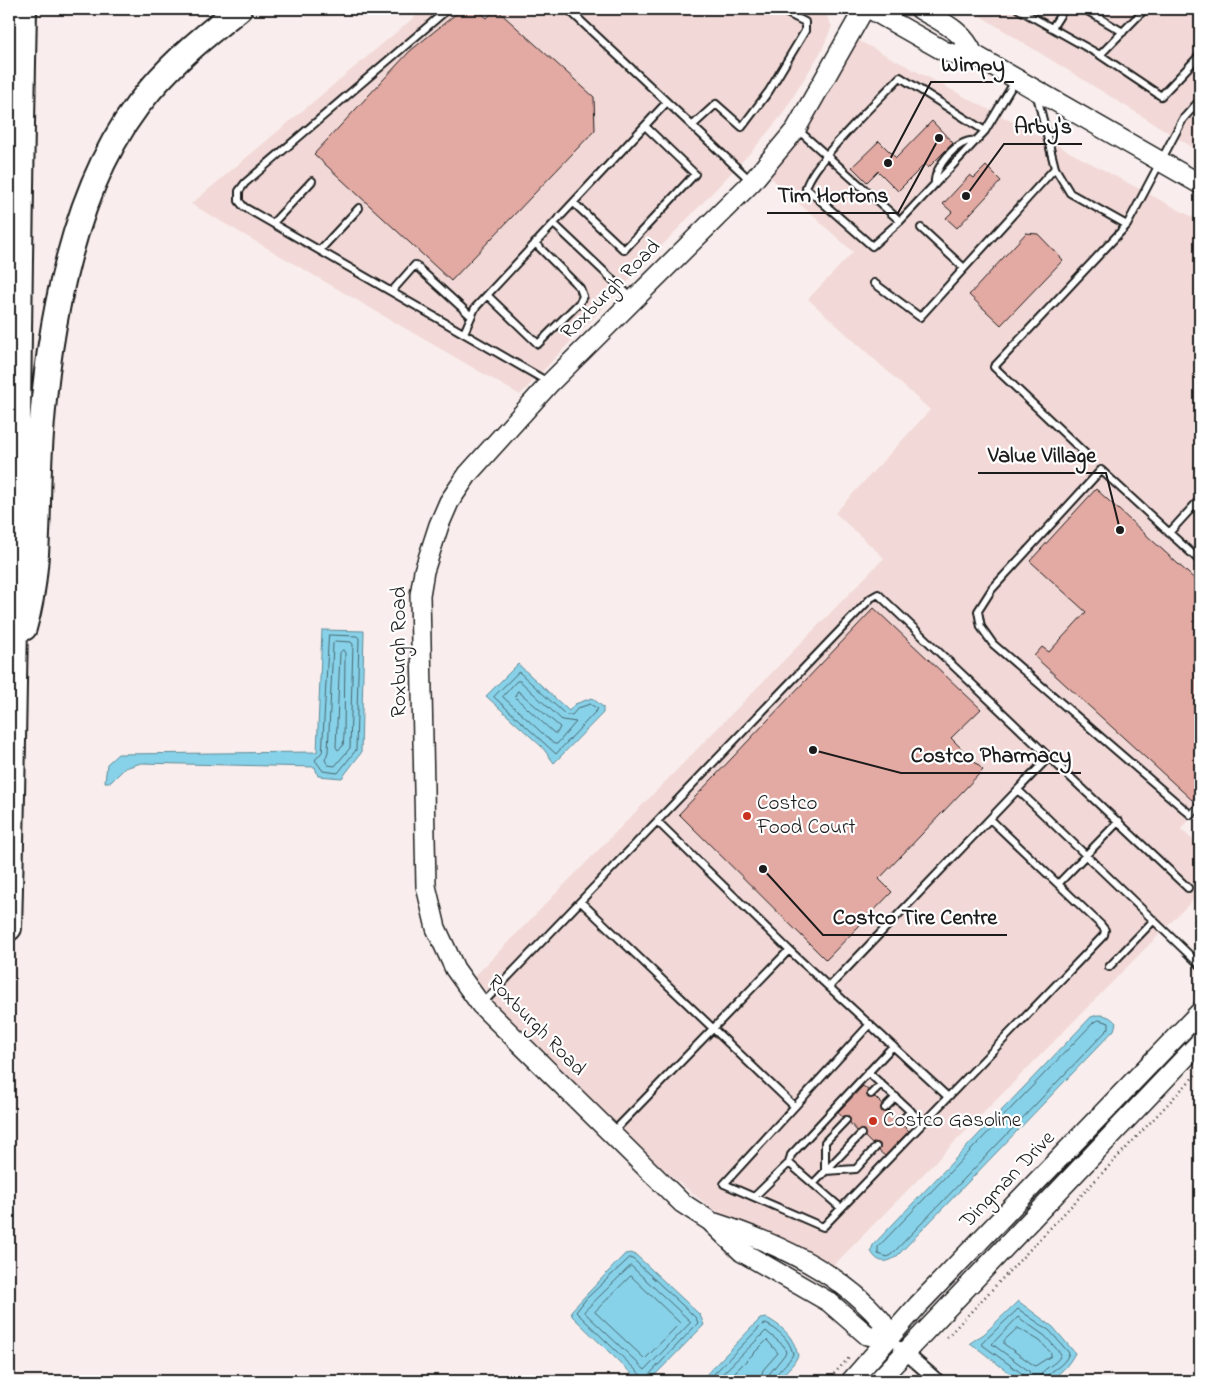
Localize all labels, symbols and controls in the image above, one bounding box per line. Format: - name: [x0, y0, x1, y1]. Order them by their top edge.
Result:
- callout: Wimpy: [931, 45, 1014, 82]
- text: Wimpy: [941, 50, 1005, 83]
- callout: Arby's: [1004, 107, 1082, 144]
- text: Arby's: [1014, 112, 1072, 145]
- callout: Tim Hortons: [767, 176, 898, 213]
- text: Tim Hortons: [777, 181, 889, 213]
- street label: Roxburgh Road: [554, 233, 669, 348]
- callout: Value Village: [978, 436, 1106, 473]
- text: Value Village: [987, 441, 1097, 474]
- street label: Roxburgh Road: [385, 586, 417, 718]
- callout: Costco Pharmacy: [901, 736, 1081, 773]
- text: Costco Pharmacy: [911, 741, 1071, 774]
- place label: Costco Food Court: [756, 789, 856, 843]
- marker: Costco Food Court: [741, 810, 753, 822]
- callout: Costco Tire Centre: [823, 898, 1007, 935]
- text: Costco Tire Centre: [833, 903, 998, 935]
- street label: Roxburgh Road: [478, 968, 592, 1085]
- place label: Costco Gasoline: [883, 1106, 1022, 1136]
- marker: Costco Gasoline: [867, 1115, 879, 1127]
- street label: Dingman Drive: [953, 1124, 1064, 1238]

